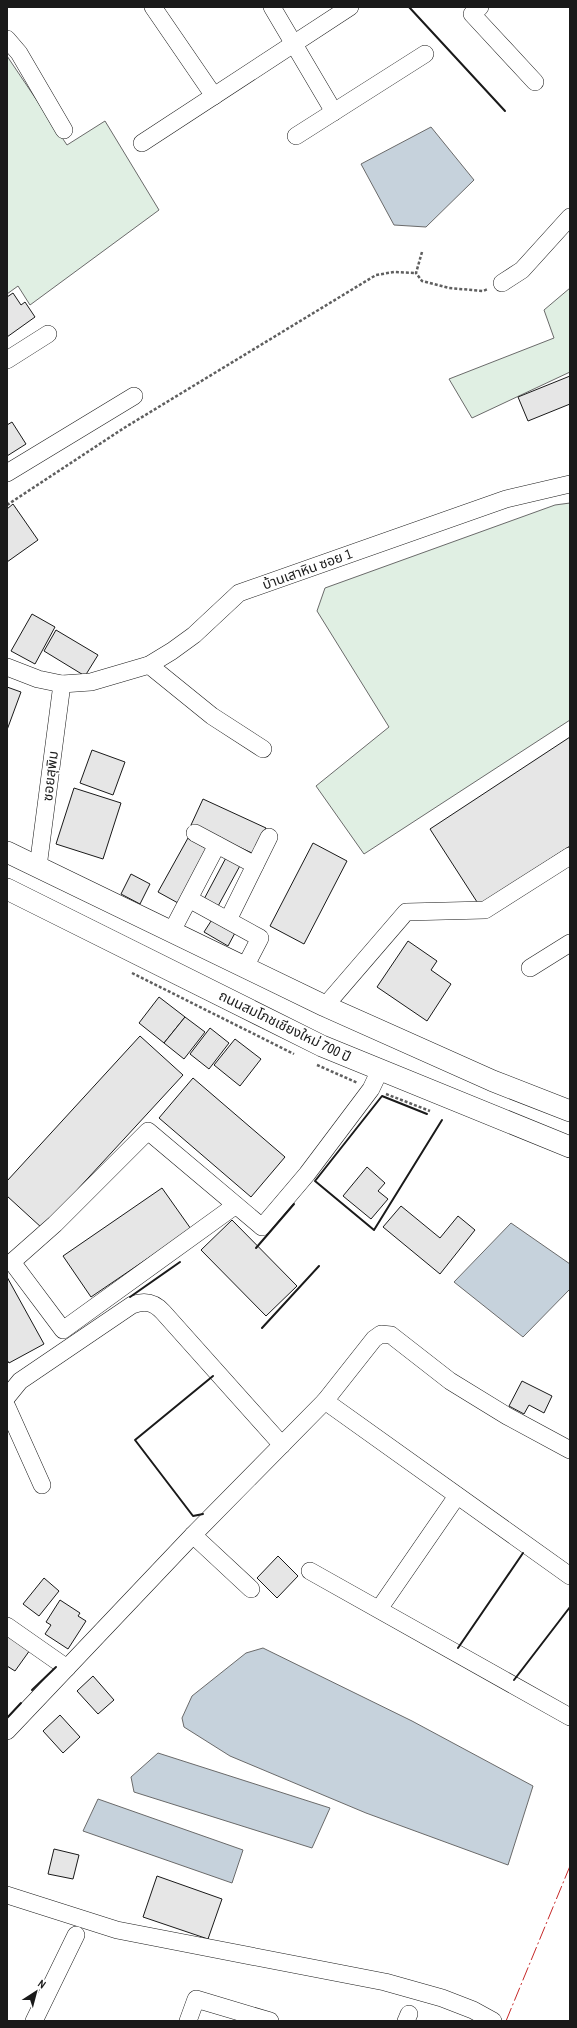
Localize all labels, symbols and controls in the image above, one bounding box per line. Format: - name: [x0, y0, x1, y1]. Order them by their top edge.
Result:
- street label: บ้านเสาหิน ซอย 1: [260, 544, 355, 594]
- street label: ซอยสุพิม: [38, 750, 62, 802]
- street label: ถนนสมโภชเชียงใหม่ 700 ปี: [216, 986, 354, 1066]
- north arrow: [16, 1972, 56, 2012]
- text: N: [35, 1976, 49, 1991]

